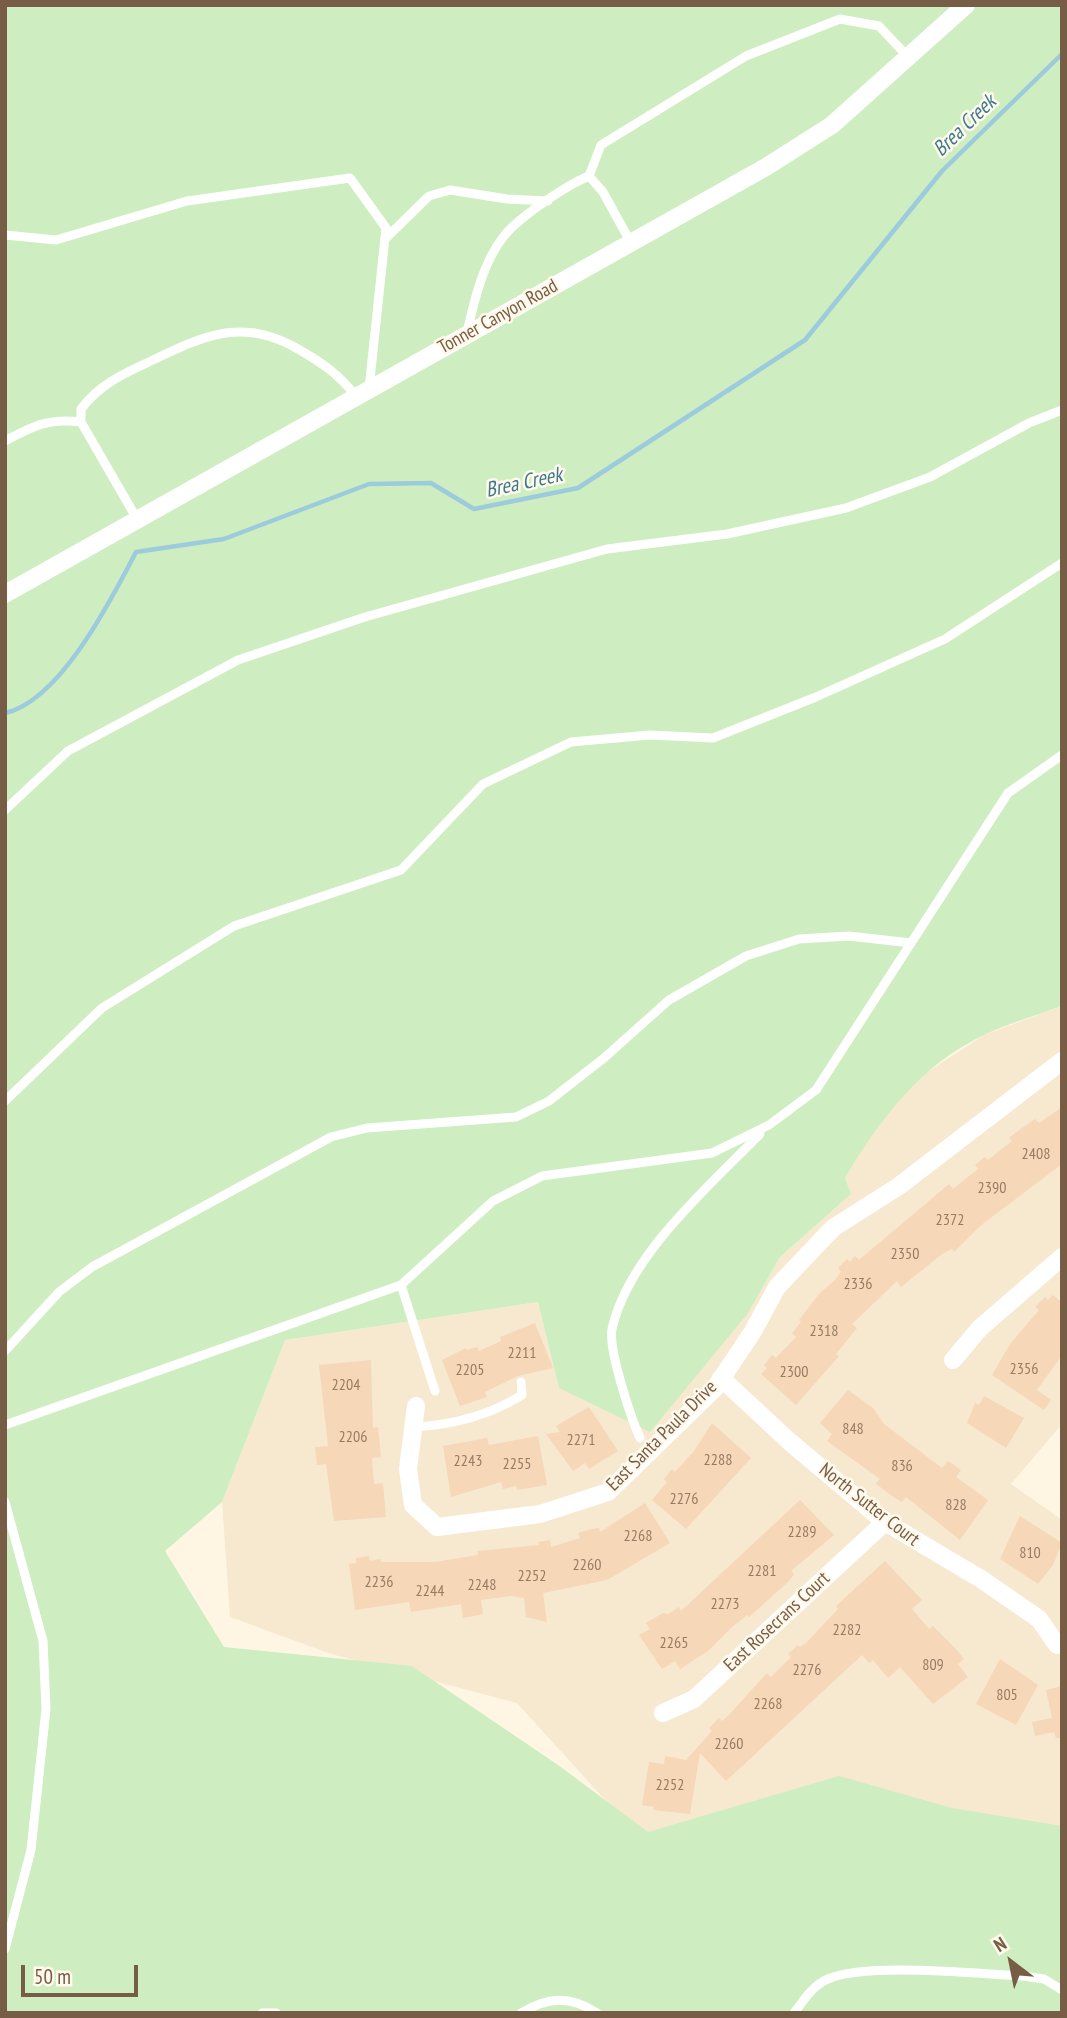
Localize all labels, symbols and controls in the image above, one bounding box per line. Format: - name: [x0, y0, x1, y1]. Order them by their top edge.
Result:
- water label: Brea Creek: [928, 90, 1002, 162]
- street label: Tonner Canyon Road: [434, 275, 562, 359]
- water label: Brea Creek: [483, 463, 565, 503]
- house number: 2408: [1022, 1144, 1050, 1164]
- house number: 2390: [978, 1178, 1006, 1198]
- house number: 2372: [936, 1210, 964, 1230]
- house number: 2350: [891, 1244, 919, 1264]
- house number: 2336: [844, 1274, 872, 1294]
- house number: 2318: [810, 1321, 838, 1341]
- house number: 2211: [508, 1343, 536, 1363]
- house number: 2356: [1010, 1359, 1038, 1379]
- house number: 2205: [456, 1360, 484, 1380]
- house number: 2300: [780, 1362, 808, 1382]
- house number: 2204: [332, 1375, 360, 1395]
- street label: East Santa Paula Drive: [602, 1376, 722, 1496]
- house number: 848: [842, 1419, 864, 1439]
- house number: 2206: [339, 1427, 367, 1447]
- house number: 2271: [567, 1430, 595, 1450]
- house number: 2288: [704, 1450, 732, 1470]
- house number: 2243: [454, 1451, 482, 1471]
- house number: 2255: [503, 1454, 531, 1474]
- house number: 836: [891, 1456, 913, 1476]
- street label: North Sutter Court: [814, 1459, 924, 1551]
- house number: 2276: [670, 1489, 698, 1509]
- house number: 828: [945, 1495, 967, 1515]
- house number: 2289: [788, 1522, 816, 1542]
- house number: 2268: [624, 1526, 652, 1546]
- house number: 810: [1019, 1543, 1041, 1563]
- house number: 2260: [573, 1555, 601, 1575]
- house number: 2281: [748, 1561, 776, 1581]
- house number: 2252: [518, 1566, 546, 1586]
- street label: East Rosecrans Court: [719, 1567, 835, 1677]
- house number: 2236: [365, 1572, 393, 1592]
- house number: 2248: [468, 1575, 496, 1595]
- house number: 2244: [416, 1581, 444, 1601]
- house number: 2273: [711, 1594, 739, 1614]
- house number: 2282: [833, 1620, 861, 1640]
- house number: 2265: [660, 1633, 688, 1653]
- house number: 809: [922, 1655, 944, 1675]
- house number: 2276: [793, 1660, 821, 1680]
- house number: 805: [996, 1685, 1018, 1705]
- house number: 2268: [754, 1694, 782, 1714]
- house number: 2260: [715, 1734, 743, 1754]
- house number: 2252: [656, 1775, 684, 1795]
- north arrow: [976, 1927, 1046, 1997]
- text: N: [989, 1931, 1011, 1957]
- scale bar: [24, 1952, 142, 1996]
- text: 50 m: [34, 1963, 71, 1990]

